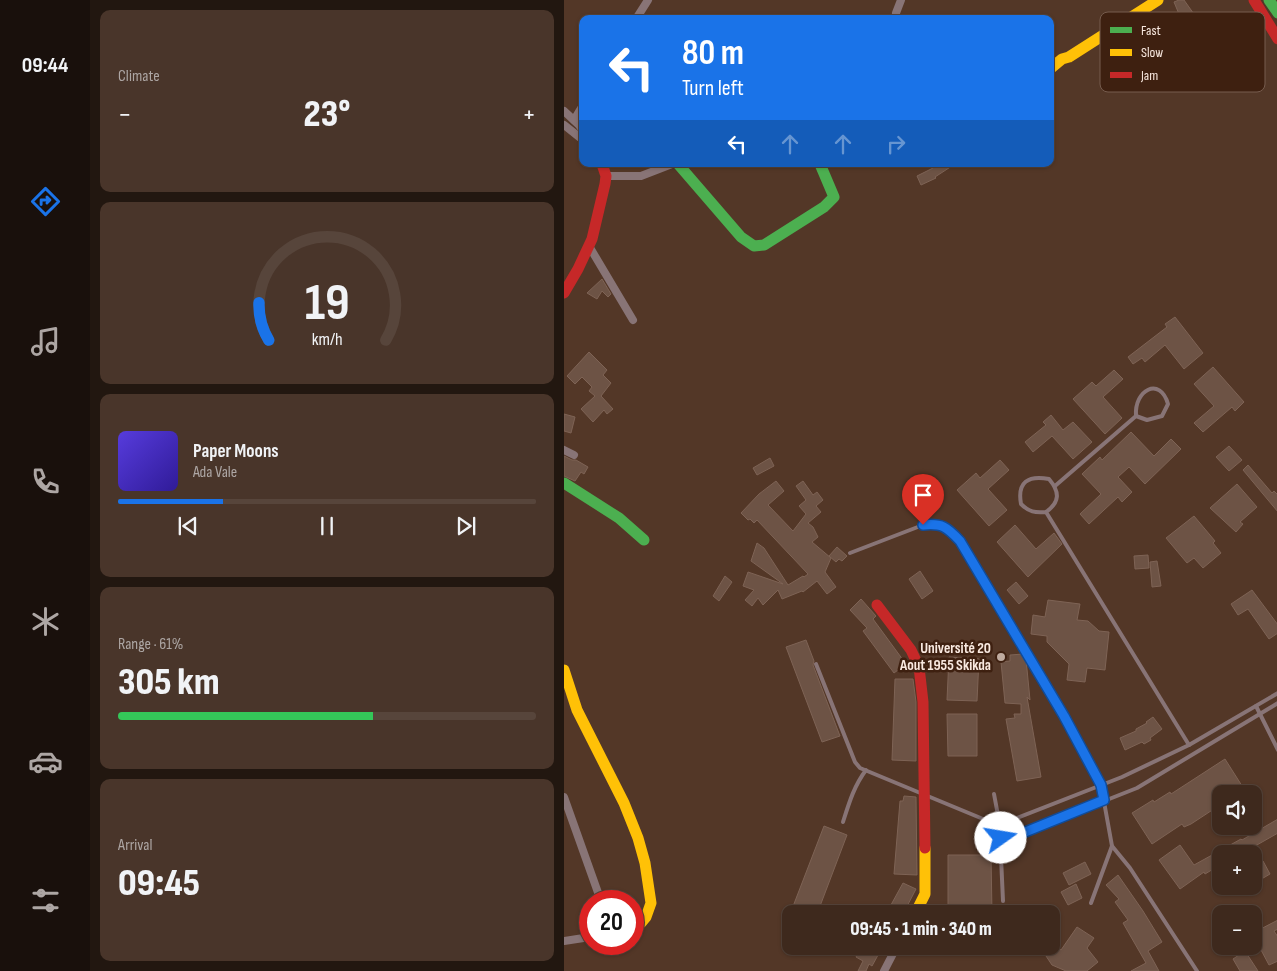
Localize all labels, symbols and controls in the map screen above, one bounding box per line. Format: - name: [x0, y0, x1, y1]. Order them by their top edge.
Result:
- legend: [1100, 12, 1265, 92]
- text: Fast: [1141, 22, 1161, 39]
- text: 80 m: [682, 32, 744, 75]
- icon: left: [599, 35, 664, 100]
- text: Slow: [1141, 44, 1163, 61]
- text: 09:44: [22, 52, 68, 79]
- text: Climate: [118, 67, 160, 86]
- text: Jam: [1140, 67, 1158, 84]
- text: Turn left: [682, 75, 744, 102]
- text: 23°: [304, 92, 350, 137]
- text: −: [118, 98, 132, 131]
- text: +: [522, 98, 536, 131]
- icon: left: [723, 130, 751, 158]
- icon: ahead: [776, 130, 804, 158]
- icon: ahead: [829, 130, 857, 158]
- icon: right: [882, 130, 910, 158]
- icon: directions: [28, 184, 63, 219]
- text: 19: [304, 272, 350, 335]
- icon: music: [28, 324, 63, 359]
- text: km/h: [312, 329, 342, 350]
- text: Paper Moons: [193, 440, 279, 463]
- text: Ada Vale: [193, 463, 237, 482]
- icon: phone: [28, 464, 63, 499]
- pin: [902, 474, 944, 525]
- icon: arrive: [909, 481, 937, 509]
- icon: previous: [174, 512, 202, 540]
- icon: pause: [313, 512, 341, 540]
- icon: next: [452, 512, 480, 540]
- icon: climate: [28, 604, 63, 639]
- text: Range · 61%: [118, 635, 183, 654]
- place label: Université 20 Aout 1955 Skikda: [899, 639, 991, 675]
- marker: Université 20 Aout 1955 Skikda: [995, 651, 1007, 663]
- text: 305 km: [118, 660, 220, 705]
- icon: car: [28, 744, 63, 779]
- map controls: [1212, 785, 1262, 955]
- button: sound: [1212, 785, 1262, 835]
- position arrow: [974, 811, 1026, 863]
- text: Arrival: [118, 836, 152, 855]
- button: +: [1212, 845, 1262, 895]
- text: 09:45: [118, 861, 200, 906]
- icon: filters: [28, 883, 63, 918]
- speed limit sign: 20: [579, 890, 644, 955]
- button: −: [1212, 905, 1262, 955]
- text: 09:45 · 1 min · 340 m: [850, 918, 992, 941]

